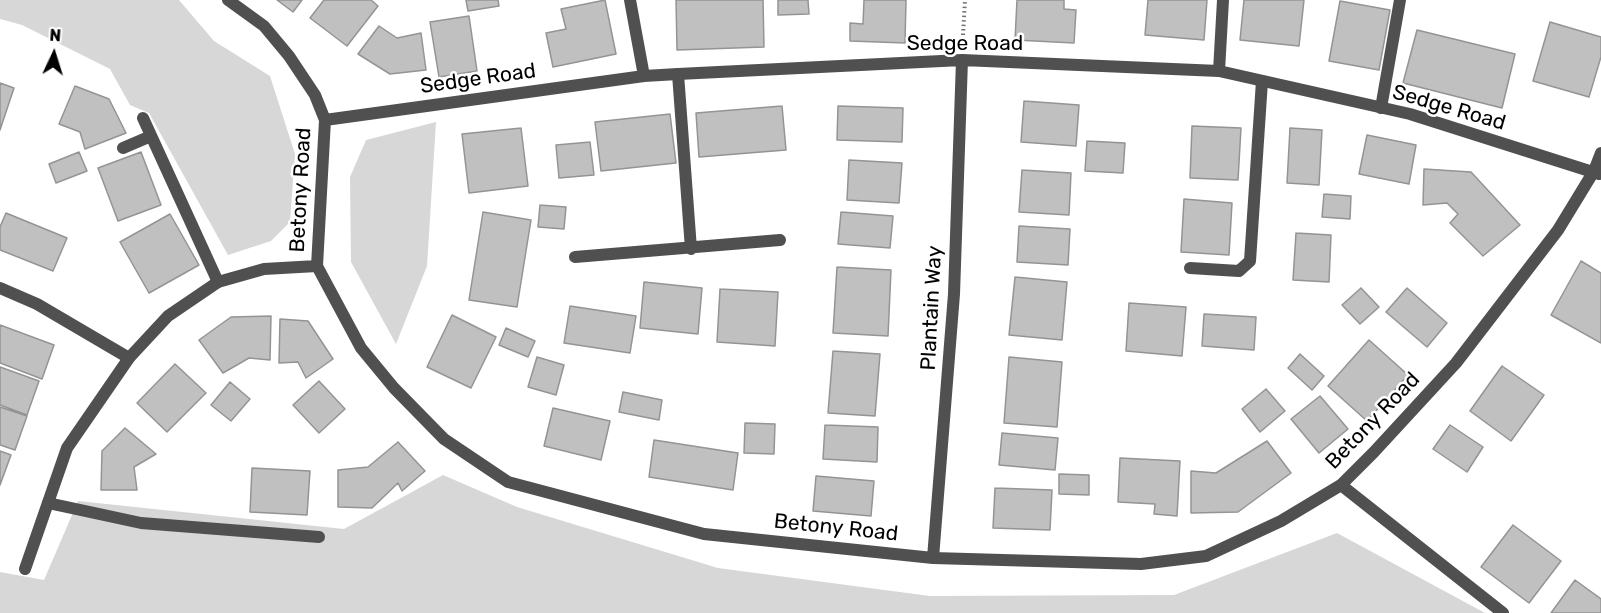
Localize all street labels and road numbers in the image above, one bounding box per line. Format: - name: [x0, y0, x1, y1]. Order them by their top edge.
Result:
- street label: Sedge Road: [907, 31, 1023, 57]
- street label: Sedge Road: [419, 58, 537, 100]
- street label: Sedge Road: [1390, 80, 1508, 136]
- street label: Betony Road: [285, 127, 317, 253]
- street label: Plantain Way: [916, 245, 948, 371]
- street label: Betony Road: [1321, 367, 1425, 475]
- street label: Betony Road: [773, 509, 899, 547]

